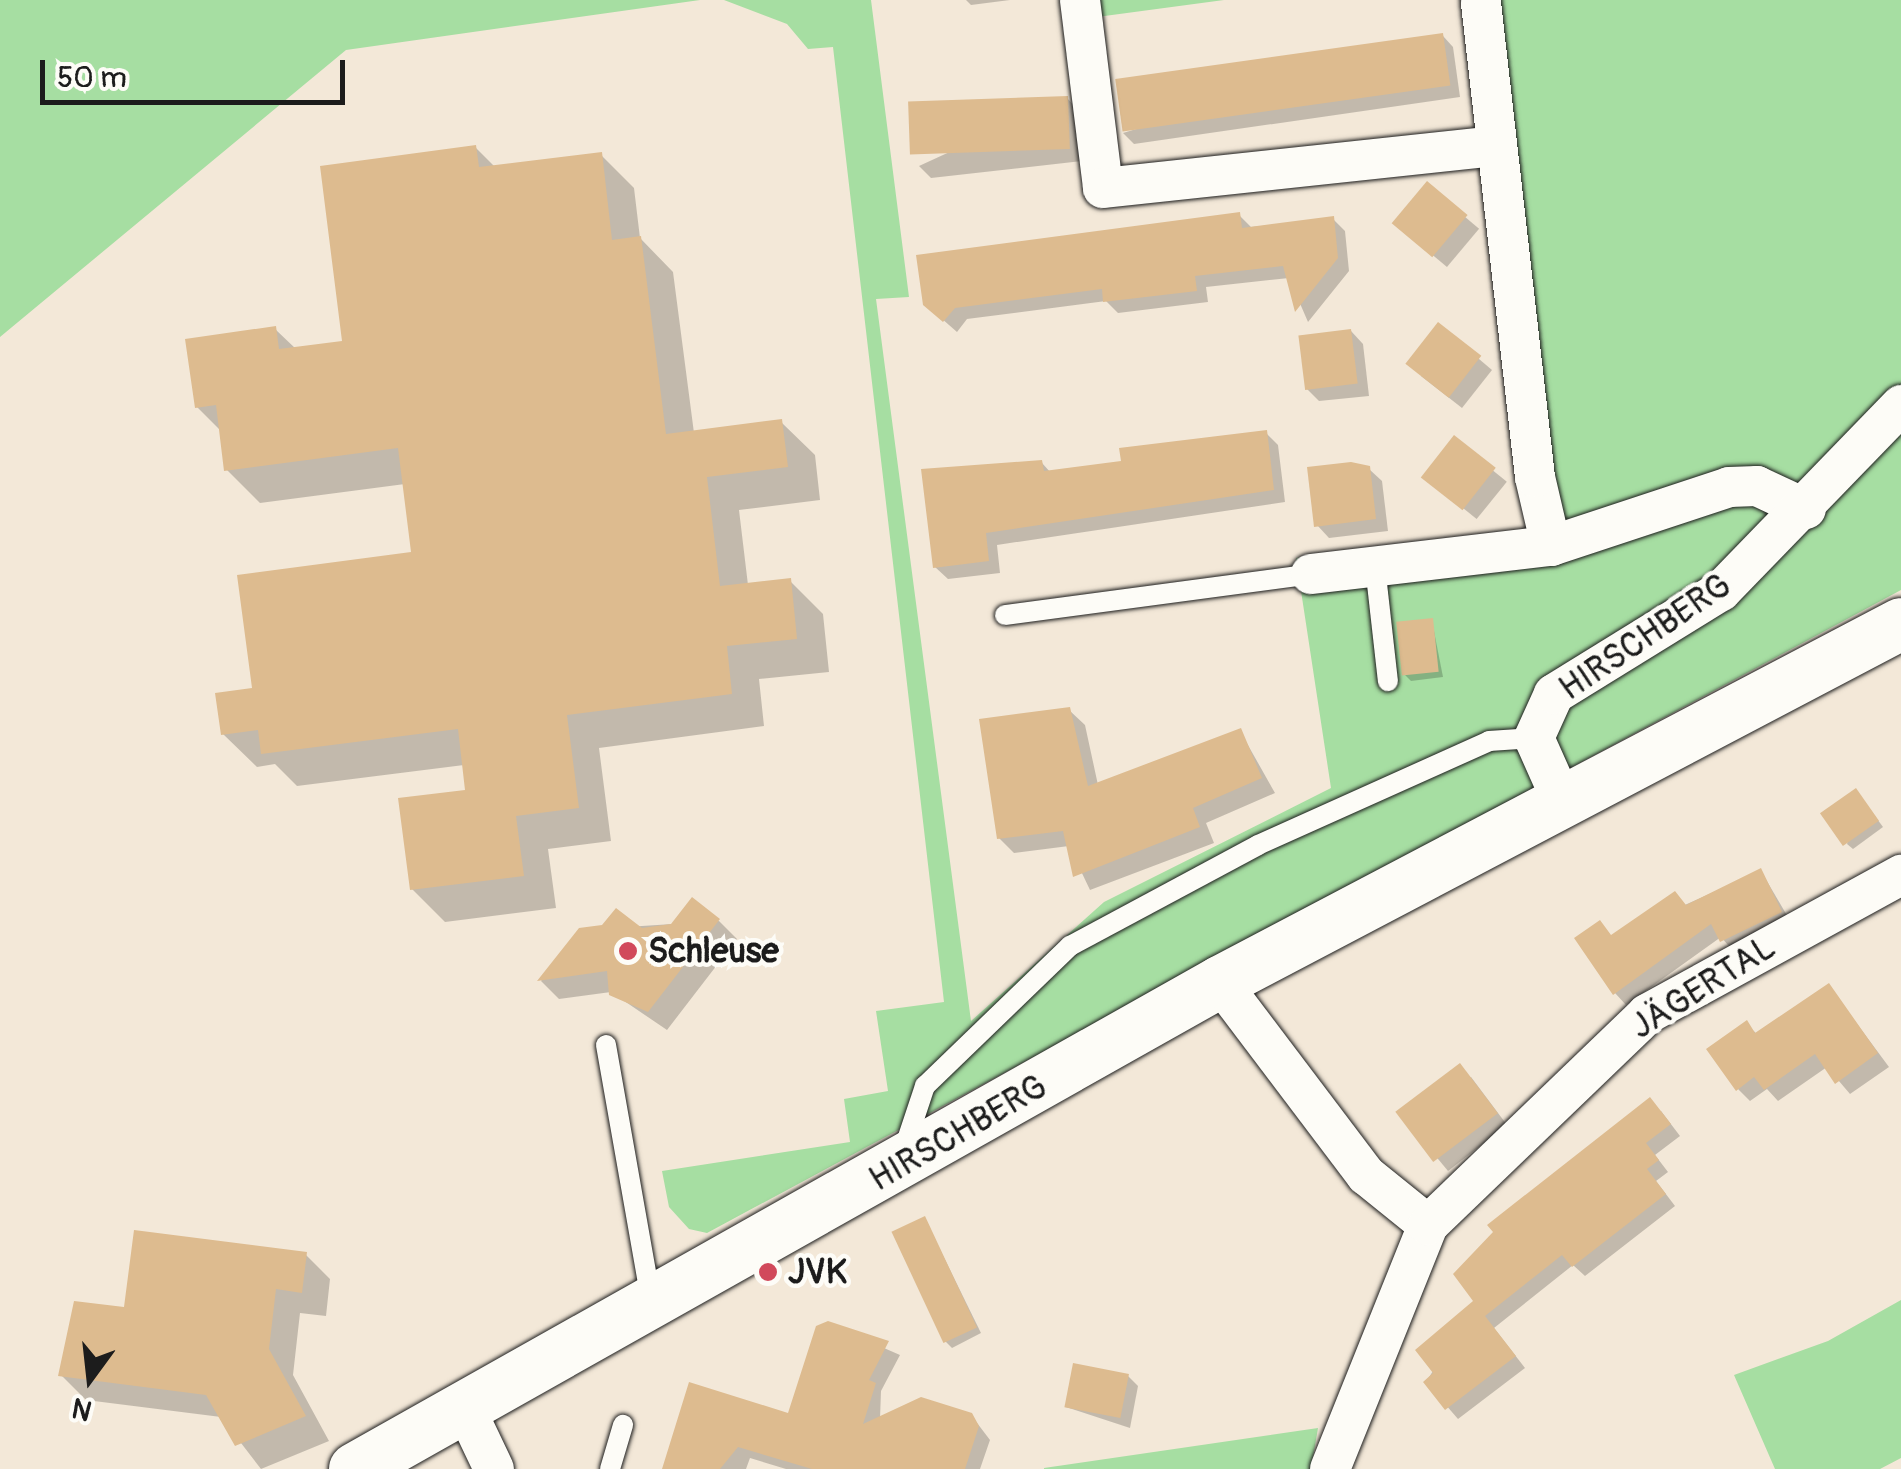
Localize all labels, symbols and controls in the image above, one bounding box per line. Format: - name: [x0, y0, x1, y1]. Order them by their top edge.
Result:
- scale bar: [45, 40, 350, 102]
- text: 50 m: [57, 59, 127, 96]
- street label: HIRSCHBERG: [1551, 564, 1739, 710]
- street label: JÄGERTAL: [1623, 926, 1783, 1048]
- place label: Schleuse: [648, 930, 779, 972]
- marker: Schleuse: [617, 940, 639, 962]
- street label: HIRSCHBERG: [862, 1065, 1054, 1201]
- place label: JVK: [788, 1251, 847, 1293]
- marker: JVK: [757, 1261, 779, 1283]
- north arrow: [40, 1329, 140, 1429]
- text: N: [68, 1389, 96, 1428]

